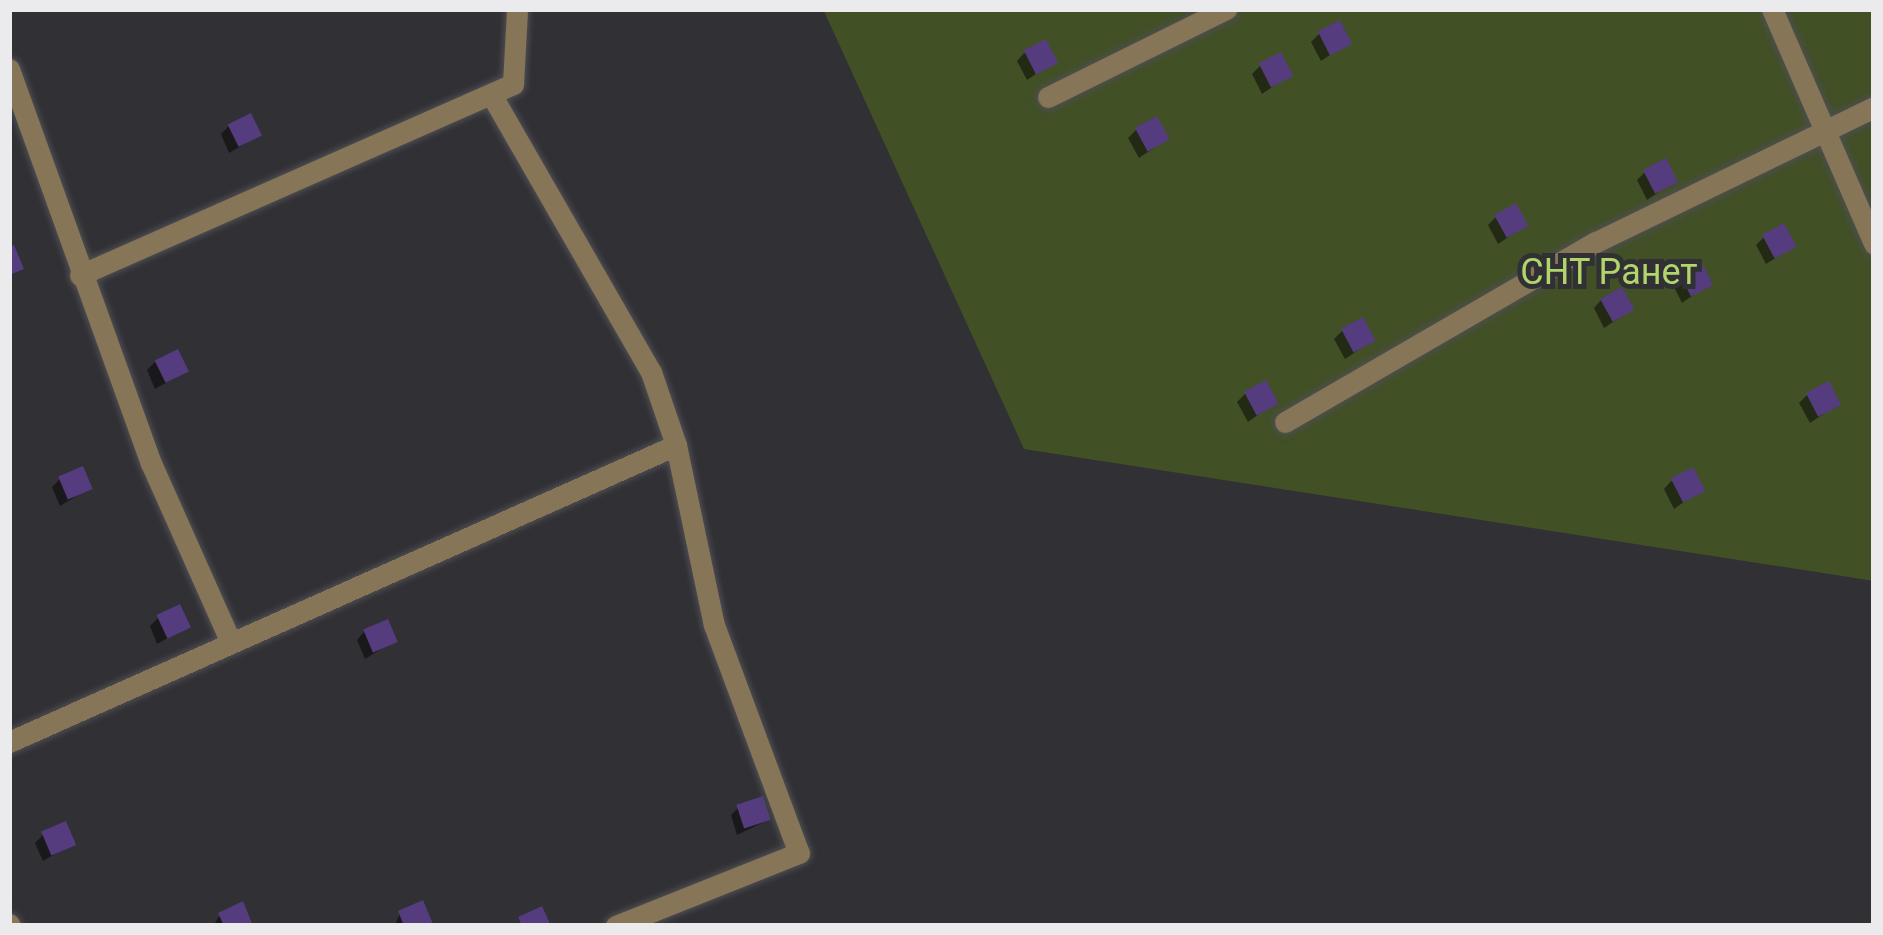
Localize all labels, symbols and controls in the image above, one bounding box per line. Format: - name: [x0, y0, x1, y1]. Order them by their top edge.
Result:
- park label: СНТ Ранет: [1520, 251, 1698, 295]

